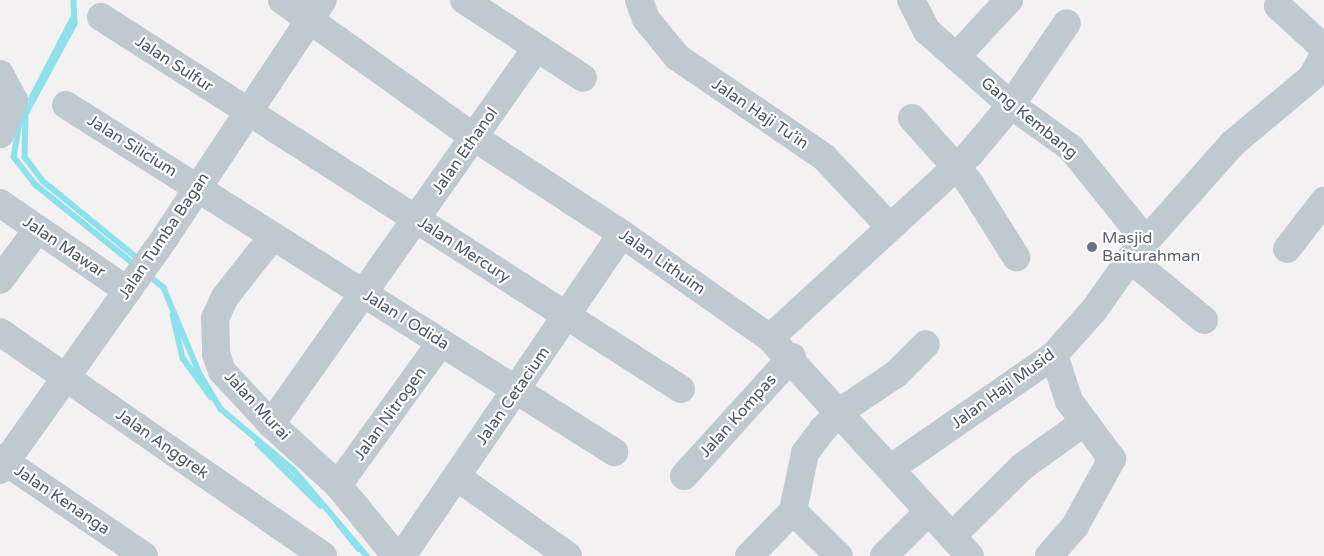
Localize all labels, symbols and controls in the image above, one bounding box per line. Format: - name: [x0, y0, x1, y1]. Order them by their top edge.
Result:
- street label: Jalan Sulfur: [132, 32, 216, 96]
- street label: Gang Kembang: [977, 73, 1081, 163]
- street label: Jalan Haji Tu’in: [708, 75, 812, 153]
- street label: Jalan Ethanol: [428, 104, 502, 198]
- street label: Jalan Silicium: [84, 111, 180, 181]
- street label: Jalan Tumba Bagan: [114, 169, 214, 303]
- street label: Jalan Mawar: [19, 212, 109, 282]
- street label: Jalan Mercury: [414, 213, 514, 287]
- street label: Jalan Lithuim: [615, 225, 709, 299]
- place label: Masjid Baiturahman: [1102, 228, 1200, 266]
- marker: Masjid Baiturahman: [1086, 241, 1098, 253]
- street label: Jalan I Odida: [359, 286, 453, 354]
- street label: Jalan Cetacium: [472, 343, 554, 449]
- street label: Jalan Haji Musid: [947, 345, 1059, 433]
- street label: Jalan Nitrogen: [350, 364, 430, 464]
- street label: Jalan Murai: [220, 367, 294, 445]
- street label: Jalan Kompas: [696, 370, 780, 462]
- street label: Jalan Anggrek: [112, 405, 212, 483]
- street label: Jalan Kenanga: [11, 461, 113, 539]

